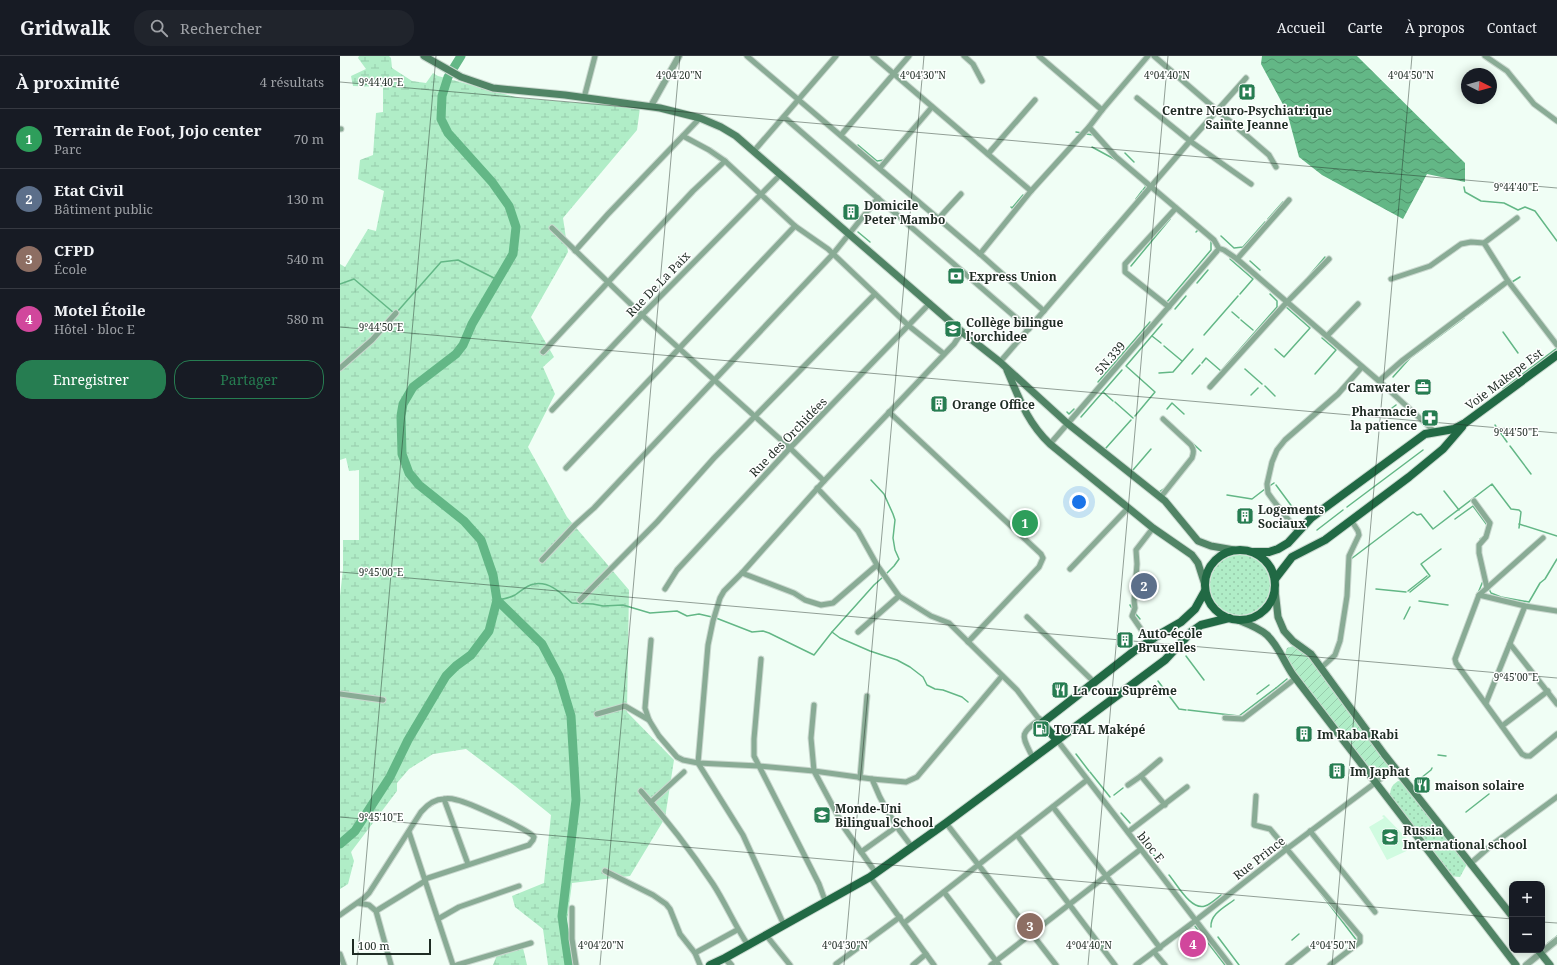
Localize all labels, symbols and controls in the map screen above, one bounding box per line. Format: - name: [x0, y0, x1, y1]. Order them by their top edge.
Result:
- search box: [134, 10, 414, 46]
- text: Gridwalk: [20, 15, 110, 41]
- icon: search: [148, 17, 170, 39]
- text: Rechercher: [180, 18, 262, 38]
- text: Accueil: [1277, 18, 1325, 37]
- text: Carte: [1347, 18, 1383, 37]
- text: À propos: [1405, 18, 1465, 37]
- text: Contact: [1487, 18, 1537, 37]
- text: 4°04'20"N: [656, 68, 702, 82]
- text: 4°04'30"N: [900, 68, 946, 82]
- text: 4°04'40"N: [1144, 68, 1190, 82]
- text: 4°04'50"N: [1388, 68, 1434, 82]
- north arrow: [1461, 68, 1497, 104]
- text: À proximité: [16, 71, 120, 94]
- text: 4 résultats: [260, 73, 324, 91]
- text: 9°44'40"E: [359, 75, 403, 89]
- hospital icon: Centre Neuro-Psychiatrique Sainte Jeanne: [1237, 82, 1257, 102]
- place label: Centre Neuro-Psychiatrique Sainte Jeanne: [1162, 102, 1332, 133]
- text: Terrain de Foot, Jojo center: [54, 120, 262, 140]
- text: 1: [25, 130, 33, 148]
- text: 70 m: [294, 130, 324, 148]
- text: Parc: [54, 140, 82, 158]
- text: Etat Civil: [54, 180, 124, 200]
- text: 9°44'40"E: [1494, 180, 1538, 194]
- text: 2: [25, 190, 33, 208]
- text: 130 m: [287, 190, 324, 208]
- place label: Domicile Peter Mambo: [864, 197, 945, 228]
- text: Bâtiment public: [54, 200, 153, 218]
- building icon: Domicile Peter Mambo: [841, 202, 861, 222]
- text: CFPD: [54, 240, 94, 260]
- street label: Rue De La Paix: [622, 247, 694, 321]
- text: 3: [25, 250, 33, 268]
- text: 540 m: [287, 250, 324, 268]
- text: École: [54, 260, 87, 278]
- bank icon: Express Union: [946, 266, 966, 286]
- place label: Express Union: [969, 268, 1057, 285]
- text: Motel Étoile: [54, 300, 146, 320]
- text: 4: [25, 310, 33, 328]
- text: 580 m: [287, 310, 324, 328]
- place label: Collège bilingue l'orchidee: [966, 314, 1064, 345]
- school or university icon: Collège bilingue l'orchidee: [943, 319, 963, 339]
- text: Hôtel · bloc E: [54, 320, 135, 338]
- text: 9°44'50"E: [359, 320, 403, 334]
- street label: 5N.339: [1091, 338, 1129, 378]
- street label: Voie Makepe Est: [1462, 344, 1546, 414]
- button: Enregistrer: [16, 360, 166, 399]
- button: Partager: [174, 360, 324, 399]
- office icon: Camwater: [1413, 377, 1433, 397]
- place label: Camwater: [1347, 379, 1411, 396]
- street label: Rue des Orchidées: [745, 393, 831, 481]
- building icon: Orange Office: [929, 394, 949, 414]
- place label: Orange Office: [952, 396, 1035, 413]
- place label: Pharmacie la patience: [1350, 403, 1417, 434]
- pharmacy icon: Pharmacie la patience: [1420, 408, 1440, 428]
- text: 9°44'50"E: [1494, 425, 1538, 439]
- your location: [1069, 492, 1089, 512]
- place label: Logements Sociaux: [1258, 501, 1324, 532]
- building icon: Logements Sociaux: [1235, 506, 1255, 526]
- pin: 1: [1012, 508, 1038, 538]
- text: 9°45'00"E: [359, 565, 403, 579]
- pin: 2: [1131, 571, 1157, 601]
- place label: Auto-école Bruxelles: [1138, 625, 1203, 656]
- building icon: Auto-école Bruxelles: [1115, 630, 1135, 650]
- text: 9°45'00"E: [1494, 670, 1538, 684]
- restaurant icon: La cour Suprême: [1050, 680, 1070, 700]
- place label: La cour Suprême: [1073, 682, 1177, 699]
- fuel station icon: TOTAL Maképé: [1031, 719, 1051, 739]
- place label: TOTAL Maképé: [1054, 721, 1146, 738]
- building icon: Im Raba Rabi: [1294, 724, 1314, 744]
- place label: Im Raba Rabi: [1317, 726, 1399, 743]
- building icon: Im Japhat: [1327, 761, 1347, 781]
- place label: Im Japhat: [1350, 763, 1410, 780]
- restaurant icon: maison solaire: [1412, 775, 1432, 795]
- place label: maison solaire: [1435, 777, 1525, 794]
- place label: Monde-Uni Bilingual School: [835, 800, 934, 831]
- school or university icon: Monde-Uni Bilingual School: [812, 805, 832, 825]
- text: 9°45'10"E: [359, 810, 403, 824]
- place label: Russia International school: [1403, 822, 1528, 853]
- school or university icon: Russia International school: [1380, 827, 1400, 847]
- street label: bloc E: [1134, 828, 1168, 866]
- street label: Rue Prince: [1229, 832, 1289, 884]
- map controls: [1509, 881, 1545, 953]
- button: +: [1509, 881, 1545, 917]
- pin: 3: [1017, 911, 1043, 941]
- button: −: [1509, 917, 1545, 953]
- pin: 4: [1180, 929, 1206, 959]
- scale bar: [352, 937, 431, 956]
- text: 100 m: [358, 938, 390, 953]
- text: 4°04'20"N: [578, 938, 624, 952]
- text: 4°04'30"N: [822, 938, 868, 952]
- text: 4°04'40"N: [1066, 938, 1112, 952]
- text: 4°04'50"N: [1310, 938, 1356, 952]

